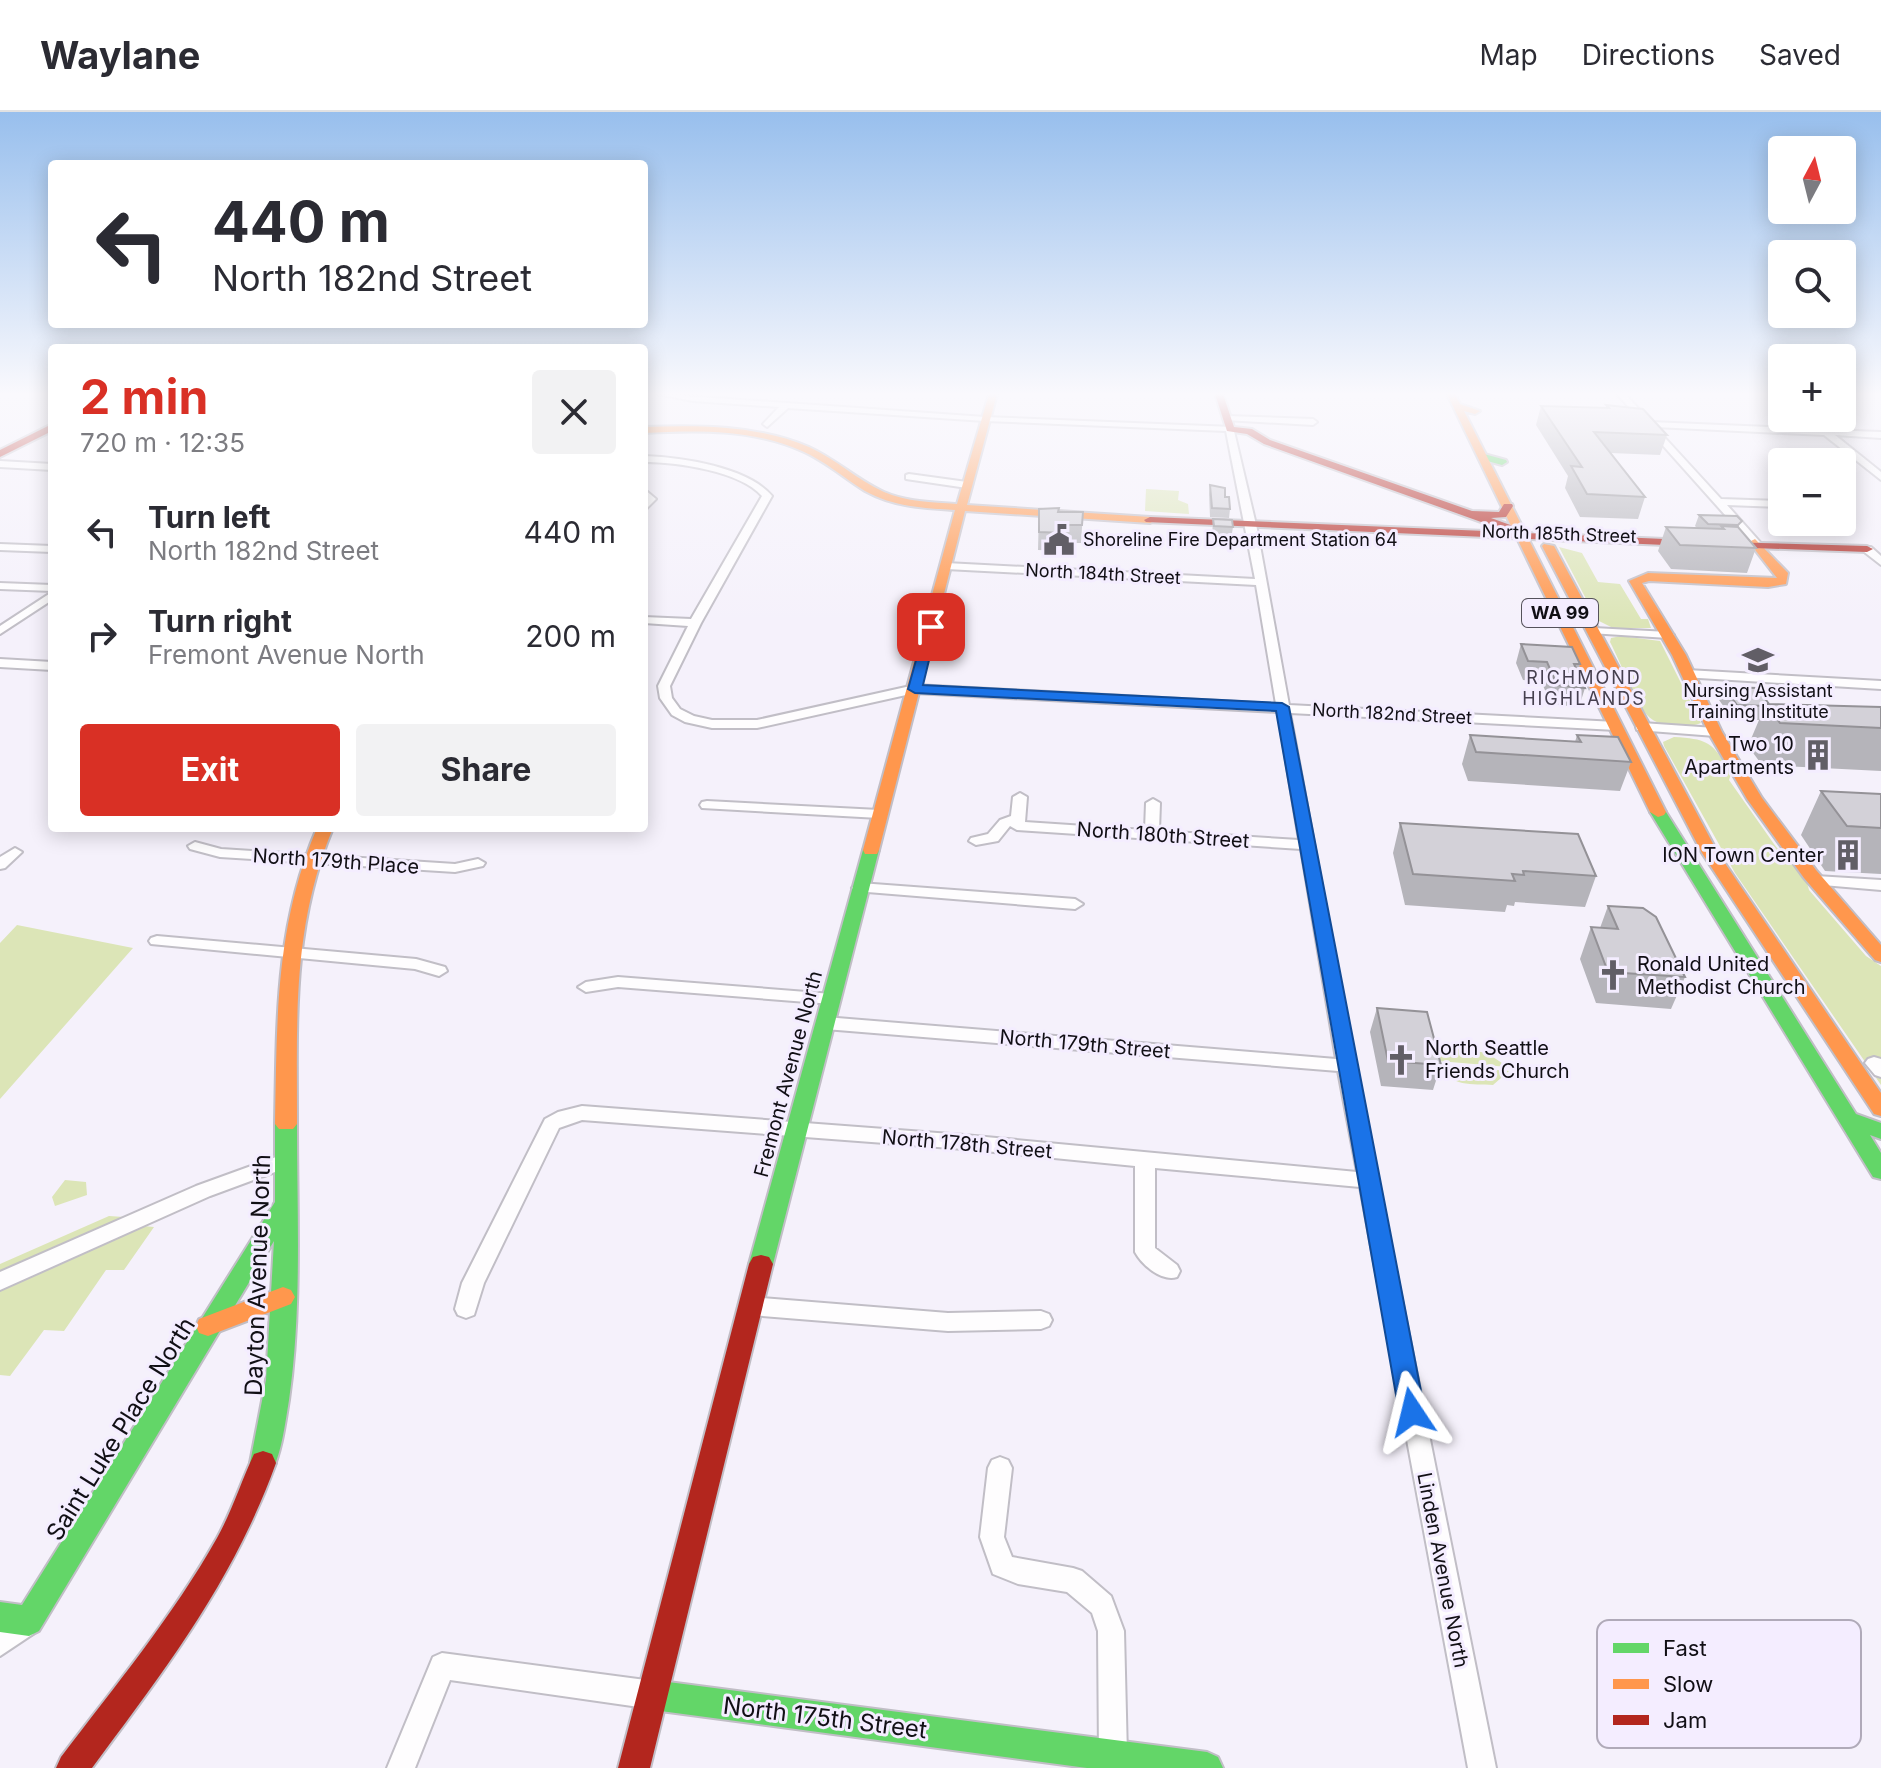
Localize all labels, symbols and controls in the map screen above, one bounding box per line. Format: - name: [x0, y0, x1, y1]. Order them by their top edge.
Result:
- text: Waylane: [40, 32, 200, 78]
- text: Map: [1479, 38, 1538, 72]
- text: Directions: [1582, 38, 1715, 72]
- text: Saved: [1759, 38, 1841, 72]
- north arrow: [1768, 136, 1856, 224]
- map controls: [1768, 136, 1856, 536]
- text: 440 m: [212, 188, 390, 256]
- icon: left: [80, 192, 184, 296]
- button: search: [1768, 240, 1856, 328]
- text: North 182nd Street: [212, 256, 532, 300]
- button: +: [1768, 344, 1856, 432]
- text: 2 min: [80, 367, 208, 426]
- button: close: [532, 370, 616, 454]
- text: 720 m · 12:35: [80, 427, 245, 458]
- button: −: [1768, 448, 1856, 536]
- text: Turn left: [148, 499, 270, 535]
- icon: left: [80, 510, 124, 554]
- text: 440 m: [524, 514, 616, 550]
- street label: North 185th Street: [1481, 520, 1637, 547]
- public building icon: Shoreline Fire Department Station 64: [1042, 523, 1076, 557]
- place label: Shoreline Fire Department Station 64: [1083, 529, 1398, 550]
- text: North 182nd Street: [148, 535, 379, 566]
- street label: North 184th Street: [1025, 559, 1181, 588]
- pin: [897, 593, 965, 661]
- road number: WA 99: [1522, 599, 1598, 627]
- text: Turn right: [148, 603, 292, 639]
- icon: arrive: [909, 605, 953, 649]
- icon: right: [80, 614, 124, 658]
- text: 200 m: [525, 618, 616, 654]
- text: Fremont Avenue North: [148, 639, 425, 670]
- school or university icon: Nursing Assistant Training Institute: [1741, 643, 1775, 677]
- district label: RICHMOND HIGHLANDS: [1522, 667, 1646, 709]
- place label: Nursing Assistant Training Institute: [1683, 680, 1833, 722]
- street label: North 182nd Street: [1312, 699, 1473, 728]
- button: Exit: [80, 724, 340, 816]
- button: Share: [356, 724, 616, 816]
- place label: Two 10 Apartments: [1684, 732, 1794, 779]
- building icon: Two 10 Apartments: [1801, 738, 1835, 772]
- street label: North 180th Street: [1076, 817, 1250, 853]
- building icon: ION Town Center: [1831, 838, 1865, 872]
- street label: North 179th Place: [252, 843, 420, 879]
- place label: ION Town Center: [1662, 843, 1824, 867]
- place label: Ronald United Methodist Church: [1637, 952, 1806, 999]
- church icon: Ronald United Methodist Church: [1596, 958, 1630, 992]
- street label: Fremont Avenue North: [749, 968, 827, 1180]
- street label: North 179th Street: [999, 1025, 1172, 1063]
- place label: North Seattle Friends Church: [1425, 1036, 1570, 1083]
- church icon: North Seattle Friends Church: [1384, 1043, 1418, 1077]
- street label: North 178th Street: [881, 1125, 1054, 1163]
- street label: Dayton Avenue North: [239, 1153, 276, 1397]
- street label: Saint Luke Place North: [40, 1312, 201, 1546]
- position arrow: [1370, 1370, 1454, 1454]
- street label: Linden Avenue North: [1412, 1470, 1474, 1670]
- legend: [1597, 1620, 1861, 1748]
- text: Fast: [1663, 1635, 1707, 1661]
- text: Slow: [1663, 1671, 1713, 1697]
- street label: North 175th Street: [722, 1691, 929, 1744]
- text: Jam: [1663, 1707, 1707, 1733]

